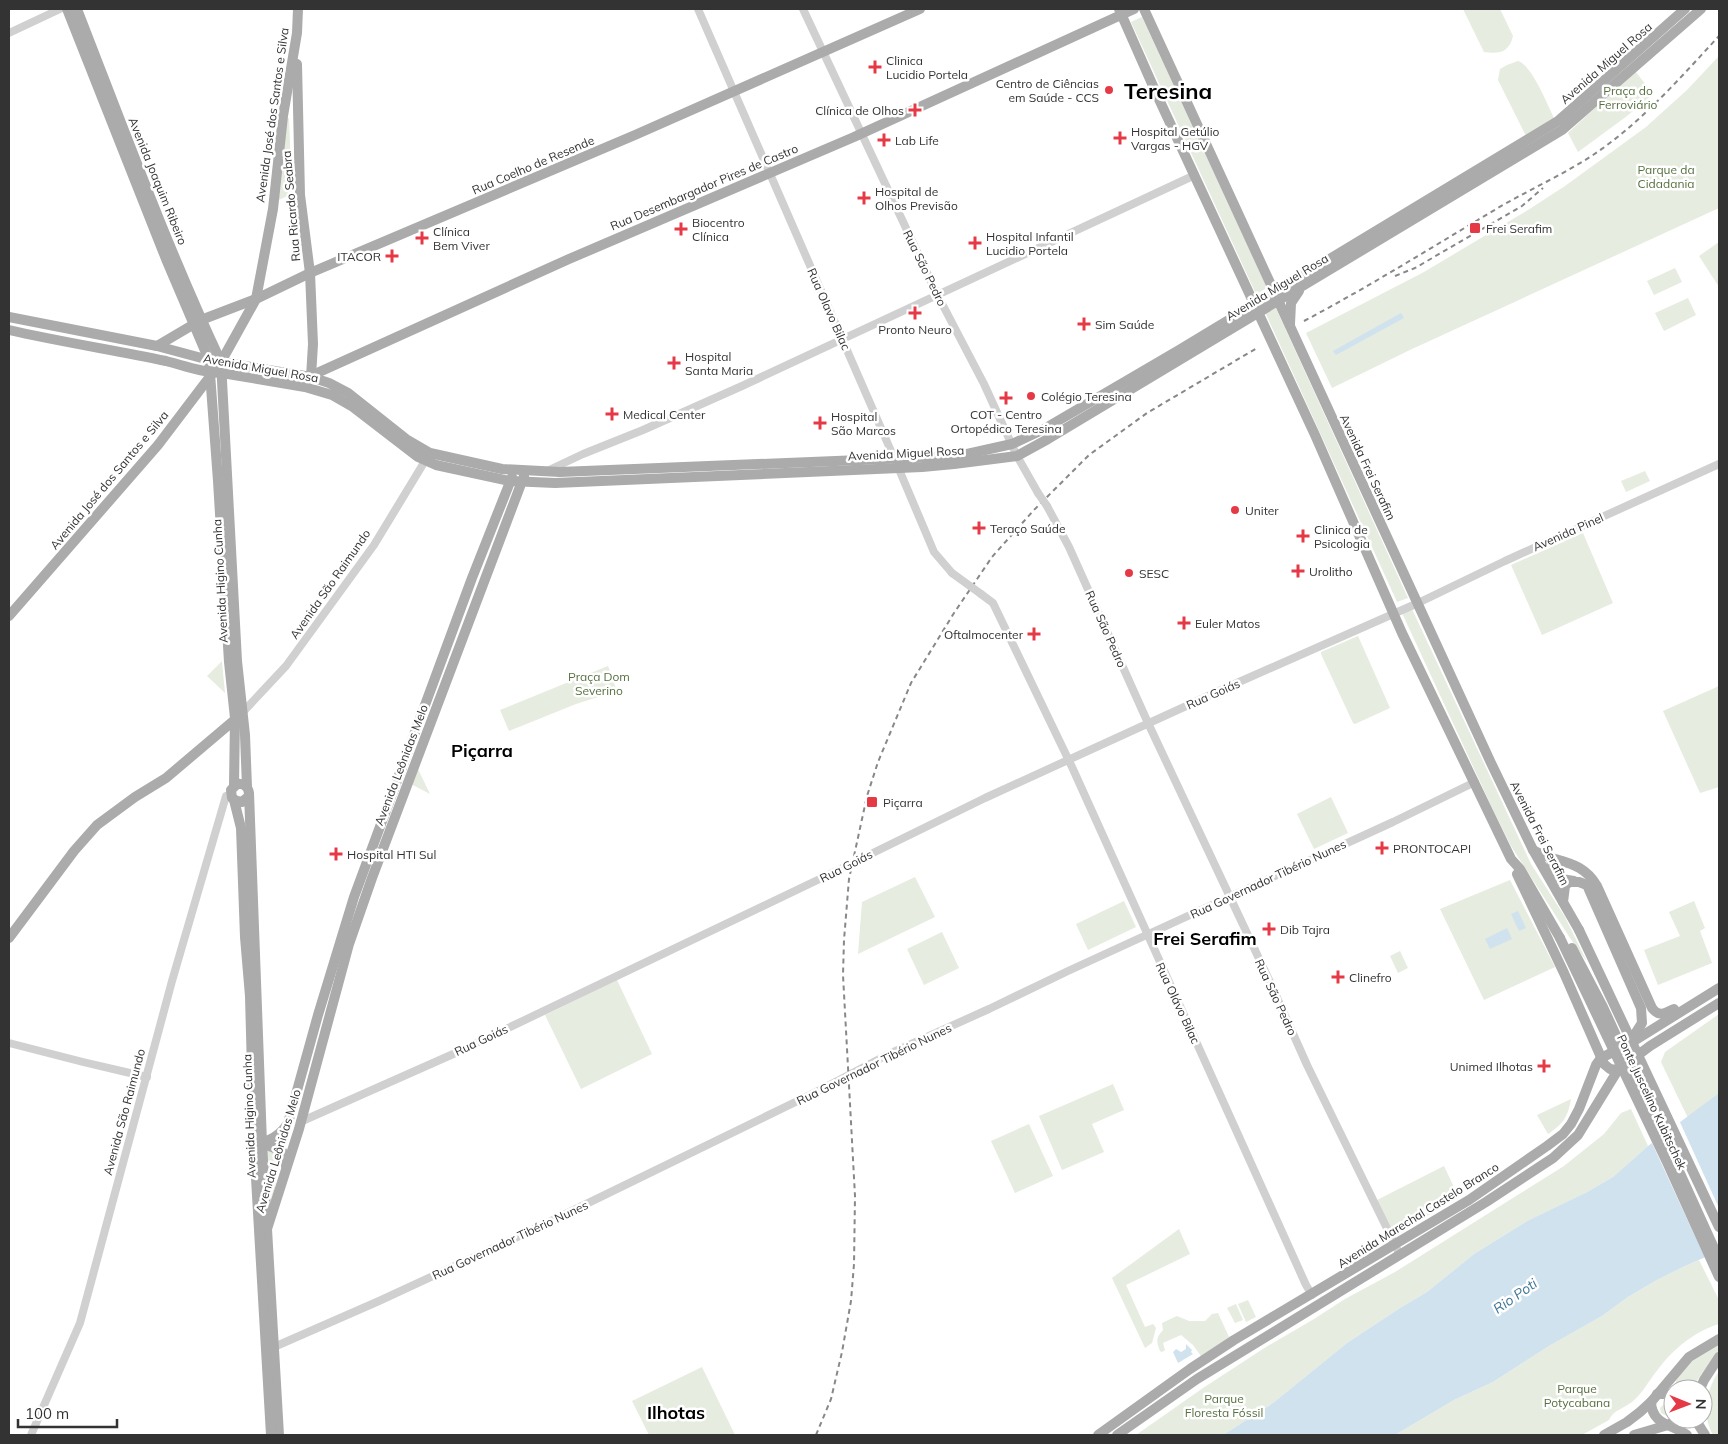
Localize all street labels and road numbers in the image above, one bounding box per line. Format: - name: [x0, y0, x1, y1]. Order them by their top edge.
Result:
- street label: Avenida Miguel Rosa: [1557, 19, 1655, 107]
- street label: Avenida José dos Santos e Silva: [252, 27, 292, 203]
- street label: Avenida Joaquim Ribeiro: [126, 115, 191, 247]
- street label: Rua Coelho de Resende: [470, 132, 596, 198]
- street label: Rua Desembargador Pires de Castro: [608, 140, 800, 233]
- street label: Rua Ricardo Seabra: [279, 150, 303, 262]
- street label: Rua São Pedro: [900, 228, 950, 309]
- street label: Avenida Miguel Rosa: [1223, 251, 1331, 323]
- street label: Rua Olavo Bilac: [804, 266, 854, 352]
- street label: Avenida Miguel Rosa: [202, 350, 320, 386]
- street label: Avenida José dos Santos e Silva: [47, 408, 171, 552]
- street label: Avenida Frei Serafim: [1337, 412, 1399, 522]
- street label: Avenida Miguel Rosa: [847, 442, 965, 464]
- street label: Avenida Pinel: [1530, 510, 1606, 554]
- street label: Avenida Higino Cunha: [209, 519, 231, 643]
- street label: Avenida São Raimundo: [286, 526, 374, 642]
- street label: Rua São Pedro: [1082, 588, 1130, 670]
- street label: Rua Goiás: [1184, 675, 1242, 712]
- street label: Avenida Leônidas Melo: [371, 702, 431, 828]
- street label: Avenida Frei Serafim: [1507, 778, 1573, 888]
- street label: Rua Governador Tibério Nunes: [1188, 836, 1348, 922]
- street label: Rua Goiás: [817, 846, 875, 886]
- street label: Rua São Pedro: [1252, 956, 1300, 1038]
- street label: Rua Olávo Bilac: [1153, 960, 1203, 1046]
- street label: Rua Governador Tibério Nunes: [794, 1020, 954, 1108]
- street label: Rua Goiás: [452, 1021, 510, 1059]
- street label: Ponte Juscelino Kubitschek: [1614, 1032, 1690, 1173]
- street label: Avenida São Raimundo: [100, 1047, 148, 1177]
- street label: Avenida Higino Cunha: [239, 1054, 259, 1178]
- street label: Avenida Leônidas Melo: [252, 1087, 304, 1215]
- street label: Avenida Marechal Castelo Branco: [1335, 1159, 1501, 1271]
- street label: Rua Governador Tibério Nunes: [430, 1197, 590, 1283]

